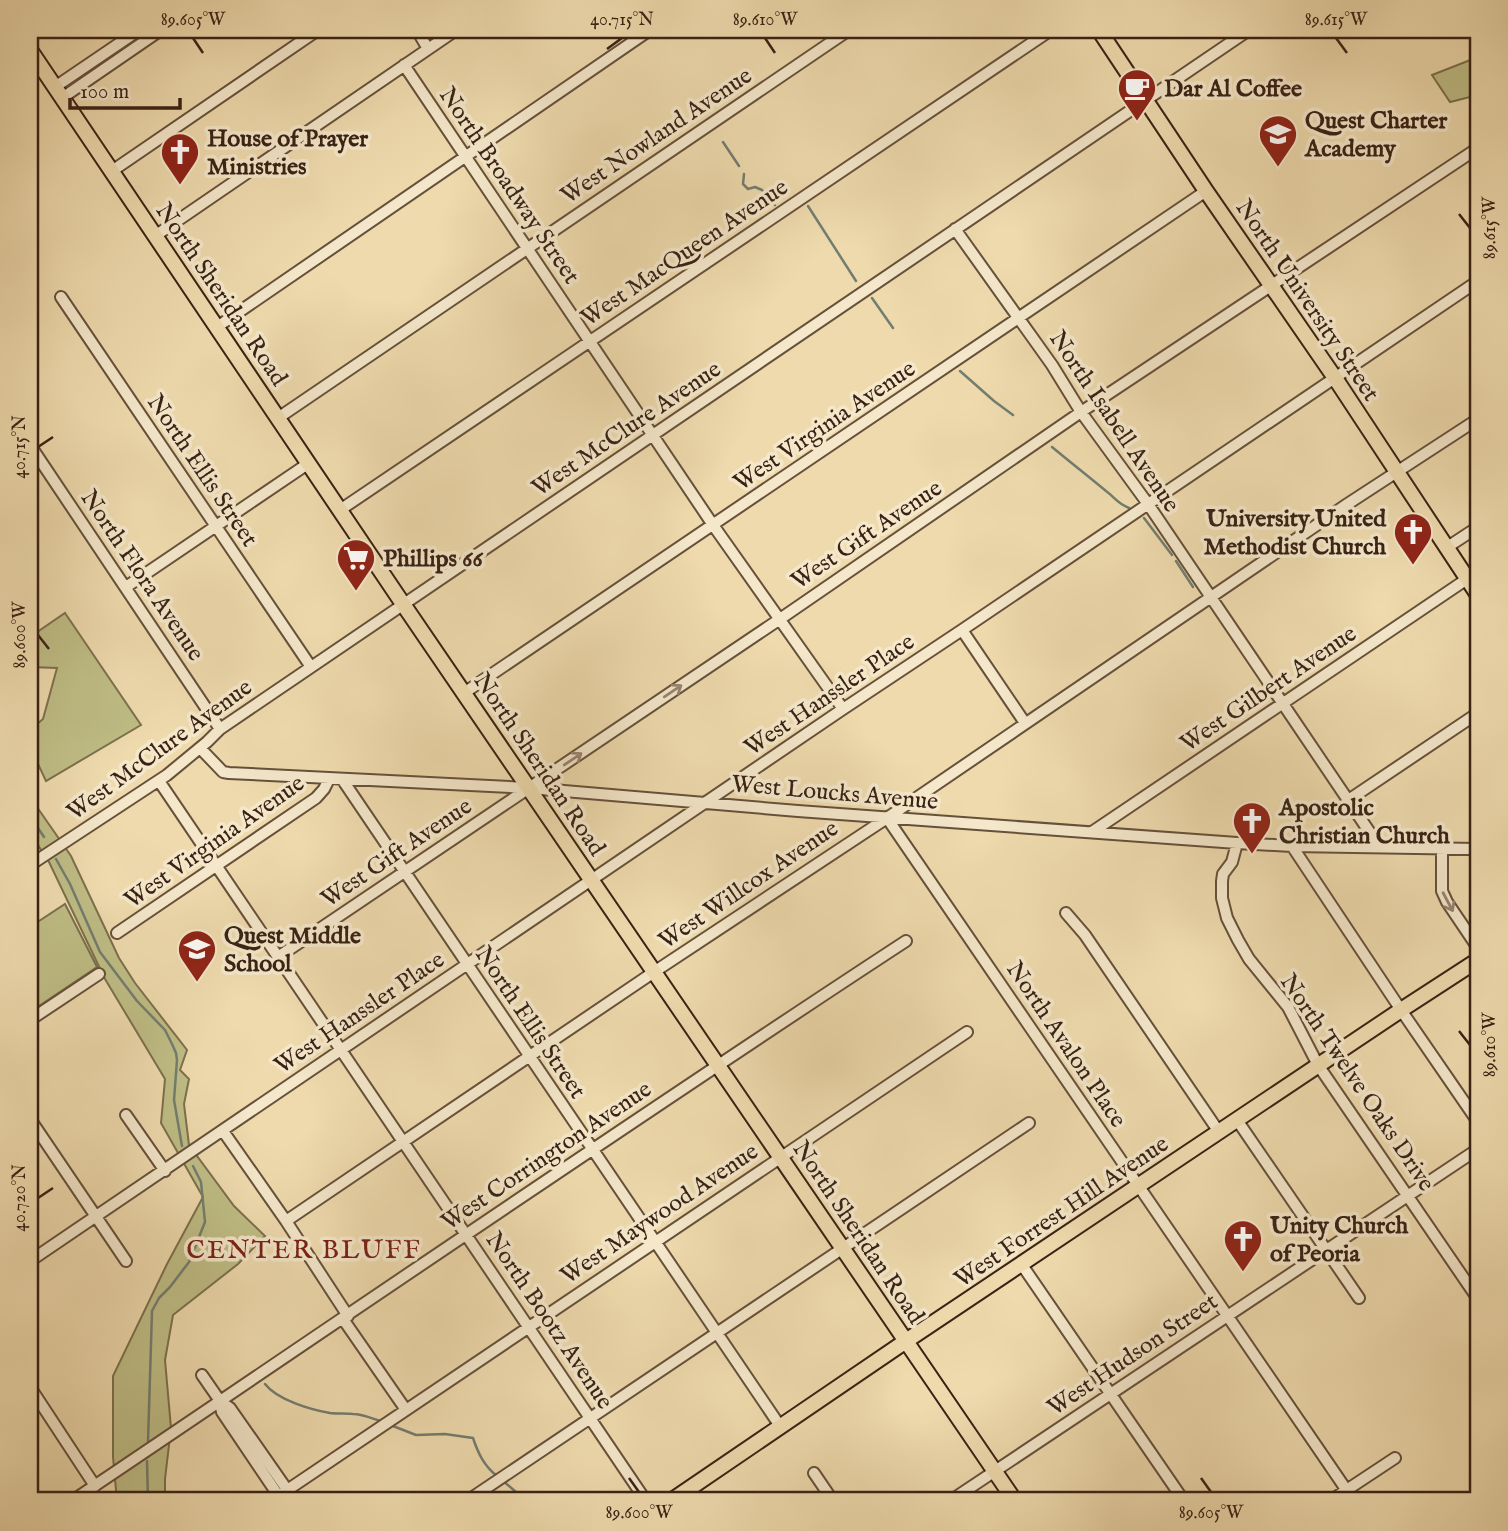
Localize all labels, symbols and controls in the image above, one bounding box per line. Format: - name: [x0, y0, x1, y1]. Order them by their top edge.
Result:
- text: 89.605°W: [161, 9, 226, 32]
- text: 40.715°N: [590, 9, 654, 32]
- text: 89.610°W: [733, 9, 798, 32]
- text: 89.615°W: [1305, 9, 1368, 32]
- street label: West Nowland Avenue: [555, 61, 758, 212]
- scale bar: [70, 66, 180, 110]
- cafe icon: Dar Al Coffee: [1116, 67, 1158, 122]
- place label: Dar Al Coffee: [1164, 74, 1302, 105]
- text: 100 m: [80, 79, 129, 106]
- street label: North Broadway Street: [431, 81, 586, 290]
- place label: Quest Charter Academy: [1304, 106, 1447, 165]
- school or university icon: Quest Charter Academy: [1257, 113, 1299, 168]
- place label: House of Prayer Ministries: [207, 124, 368, 183]
- church icon: House of Prayer Ministries: [159, 131, 201, 186]
- street label: West MacQueen Avenue: [575, 172, 794, 334]
- street label: North University Street: [1228, 194, 1386, 408]
- text: 89.615°W: [1479, 196, 1502, 259]
- street label: North Sheridan Road: [148, 197, 294, 393]
- street label: North Isabell Avenue: [1041, 325, 1186, 519]
- street label: West McClure Avenue: [526, 354, 727, 504]
- street label: West Virginia Avenue: [728, 354, 922, 499]
- street label: North Ellis Street: [139, 389, 264, 553]
- text: 40.715°N: [9, 415, 32, 479]
- street label: West Gift Avenue: [785, 473, 948, 597]
- street label: North Flora Avenue: [73, 484, 211, 668]
- place label: University United Methodist Church: [1204, 504, 1387, 563]
- church icon: University United Methodist Church: [1392, 511, 1434, 566]
- supermarket icon: Phillips 66: [335, 537, 377, 592]
- place label: Phillips 66: [383, 544, 483, 575]
- text: 89.600°W: [9, 601, 32, 668]
- street label: West Gilbert Avenue: [1175, 619, 1363, 760]
- street label: West Hanssler Place: [739, 627, 921, 764]
- street label: North Sheridan Road: [466, 667, 612, 863]
- street label: West McClure Avenue: [61, 672, 259, 828]
- one-way arrow: [663, 684, 682, 698]
- one-way arrow: [563, 751, 582, 766]
- street label: West Virginia Avenue: [119, 768, 311, 916]
- street label: West Loucks Avenue: [730, 769, 940, 818]
- street label: West Gift Avenue: [315, 791, 478, 915]
- place label: Apostolic Christian Church: [1278, 793, 1450, 852]
- church icon: Apostolic Christian Church: [1231, 800, 1273, 855]
- street label: West Willcox Avenue: [653, 814, 845, 957]
- one-way arrow: [1442, 891, 1455, 912]
- place label: Quest Middle School: [224, 921, 361, 980]
- school or university icon: Quest Middle School: [176, 928, 218, 983]
- street label: North Ellis Street: [467, 941, 592, 1105]
- street label: West Hanssler Place: [269, 945, 451, 1082]
- street label: North Avalon Place: [999, 956, 1133, 1134]
- street label: North Twelve Oaks Drive: [1272, 968, 1441, 1198]
- text: 89.610°W: [1479, 1012, 1502, 1077]
- street label: West Corrington Avenue: [436, 1074, 658, 1238]
- street label: West Forrest Hill Avenue: [949, 1129, 1175, 1295]
- street label: North Sheridan Road: [785, 1135, 931, 1331]
- street label: West Maywood Avenue: [555, 1137, 765, 1292]
- text: 40.720°N: [9, 1164, 32, 1232]
- place label: Unity Church of Peoria: [1269, 1211, 1408, 1270]
- church icon: Unity Church of Peoria: [1222, 1218, 1264, 1273]
- street label: North Bootz Avenue: [478, 1226, 620, 1416]
- district label: CENTER BLUFF: [186, 1234, 422, 1267]
- street label: West Hudson Street: [1042, 1287, 1224, 1424]
- text: 89.600°W: [606, 1502, 673, 1525]
- text: 89.605°W: [1179, 1502, 1244, 1525]

